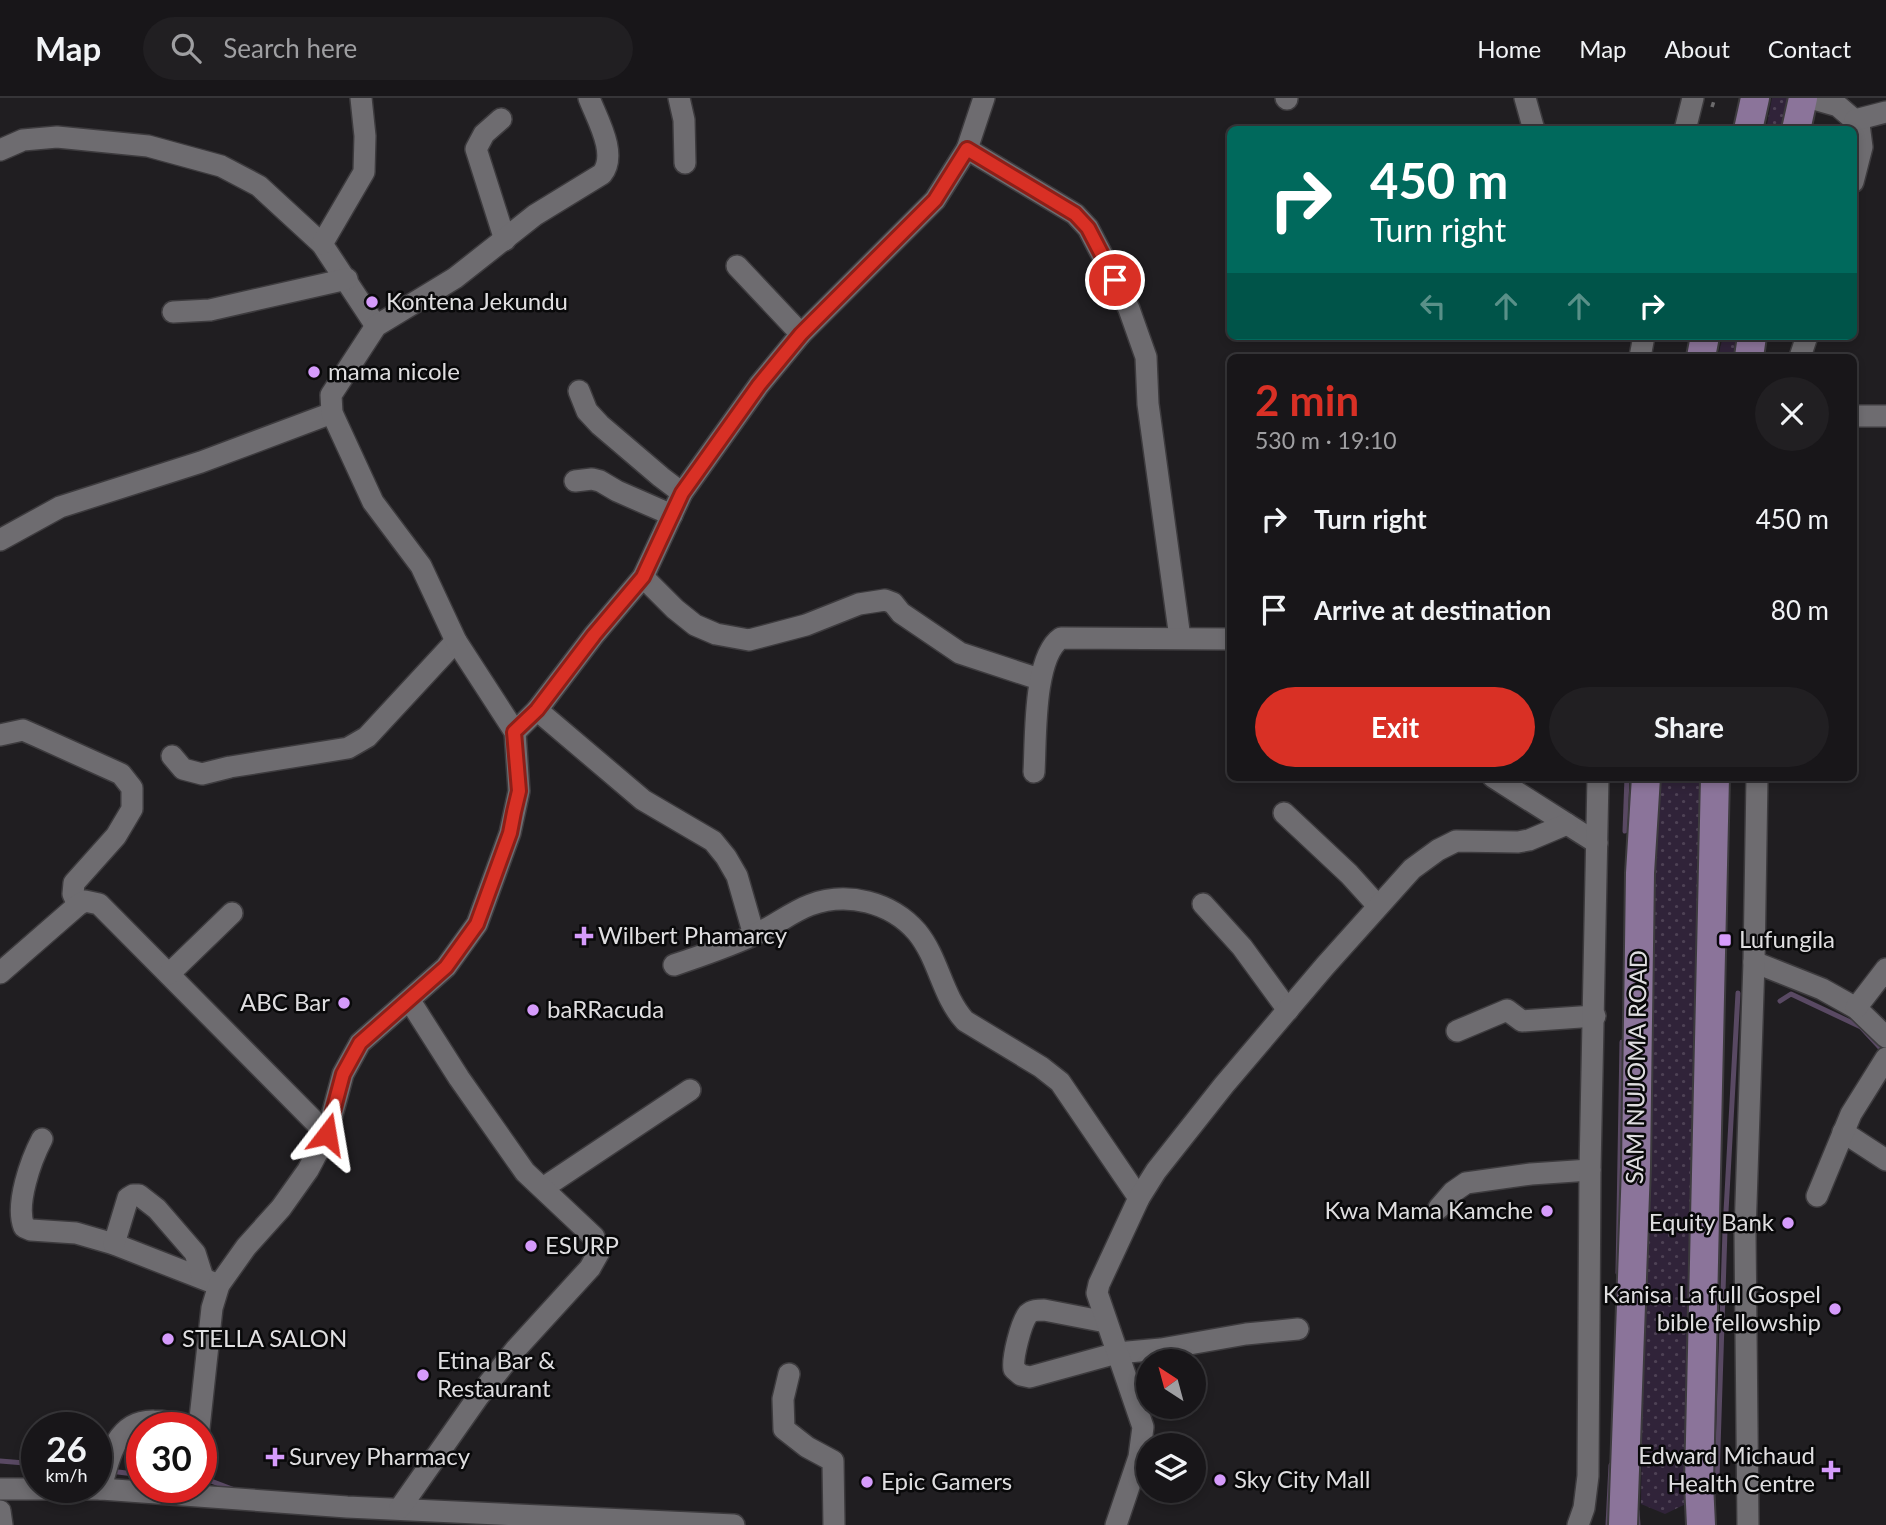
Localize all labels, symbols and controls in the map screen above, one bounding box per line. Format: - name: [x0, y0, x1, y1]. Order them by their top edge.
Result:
- search box: [143, 17, 633, 80]
- text: Map: [35, 28, 101, 68]
- icon: search: [167, 29, 205, 67]
- text: Search here: [223, 32, 357, 64]
- text: Home: [1477, 34, 1541, 63]
- text: Map: [1579, 34, 1627, 63]
- text: About: [1665, 34, 1730, 63]
- text: Contact: [1768, 34, 1851, 63]
- text: 450 m: [1370, 151, 1508, 209]
- icon: right: [1255, 154, 1346, 245]
- text: Turn right: [1370, 210, 1506, 249]
- pin: [1085, 250, 1145, 310]
- icon: arrive: [1096, 261, 1134, 299]
- place label: Kontena Jekundu: [386, 286, 568, 315]
- icon: left: [1414, 287, 1452, 325]
- icon: ahead: [1487, 287, 1525, 325]
- icon: ahead: [1560, 287, 1598, 325]
- icon: right: [1633, 287, 1671, 325]
- marker: Kontena Jekundu: [364, 294, 380, 310]
- place label: mama nicole: [328, 356, 460, 385]
- marker: mama nicole: [306, 364, 322, 380]
- text: 2 min: [1255, 375, 1359, 425]
- button: close: [1755, 377, 1829, 451]
- text: 530 m · 19:10: [1255, 426, 1397, 454]
- icon: right: [1255, 500, 1293, 538]
- text: Turn right: [1314, 503, 1427, 535]
- text: 450 m: [1756, 503, 1829, 535]
- icon: arrive: [1255, 591, 1293, 629]
- text: Arrive at destination: [1314, 594, 1551, 626]
- text: 80 m: [1771, 594, 1829, 626]
- button: Exit: [1255, 687, 1535, 767]
- button: Share: [1549, 687, 1829, 767]
- place label: Wilbert Phamarcy: [598, 920, 788, 949]
- place label: Lufungila: [1739, 924, 1835, 953]
- marker: Wilbert Phamarcy: [576, 928, 592, 944]
- marker: Lufungila: [1717, 932, 1733, 948]
- street label: SAM NUJOMA ROAD: [1619, 950, 1652, 1184]
- place label: ABC Bar: [240, 987, 330, 1016]
- place label: baRRacuda: [547, 994, 664, 1023]
- marker: ABC Bar: [336, 995, 352, 1011]
- marker: baRRacuda: [525, 1002, 541, 1018]
- position arrow: [290, 1097, 364, 1171]
- place label: Kwa Mama Kamche: [1325, 1195, 1533, 1224]
- marker: Kwa Mama Kamche: [1539, 1203, 1555, 1219]
- place label: Equity Bank: [1649, 1207, 1775, 1236]
- marker: Equity Bank: [1780, 1215, 1796, 1231]
- place label: ESURP: [545, 1230, 619, 1259]
- marker: ESURP: [523, 1238, 539, 1254]
- place label: Kanisa La full Gospel bible fellowship: [1603, 1279, 1821, 1336]
- marker: Kanisa La full Gospel bible fellowship: [1827, 1301, 1843, 1317]
- place label: STELLA SALON: [182, 1323, 347, 1352]
- marker: STELLA SALON: [160, 1331, 176, 1347]
- place label: Etina Bar & Restaurant: [437, 1345, 555, 1402]
- north arrow: [1136, 1349, 1206, 1419]
- map controls: [1136, 1349, 1206, 1503]
- marker: Etina Bar & Restaurant: [415, 1367, 431, 1383]
- speed limit sign: 30: [126, 1412, 217, 1503]
- text: 26: [46, 1427, 87, 1469]
- button: layers: [1136, 1433, 1206, 1503]
- place label: Edward Michaud Health Centre: [1638, 1440, 1815, 1497]
- place label: Survey Pharmacy: [289, 1441, 471, 1470]
- marker: Survey Pharmacy: [267, 1449, 283, 1465]
- marker: Edward Michaud Health Centre: [1821, 1460, 1841, 1480]
- text: km/h: [45, 1464, 88, 1486]
- place label: Sky City Mall: [1234, 1464, 1370, 1493]
- place label: Epic Gamers: [881, 1466, 1012, 1495]
- marker: Sky City Mall: [1212, 1472, 1228, 1488]
- marker: Epic Gamers: [859, 1474, 875, 1490]

